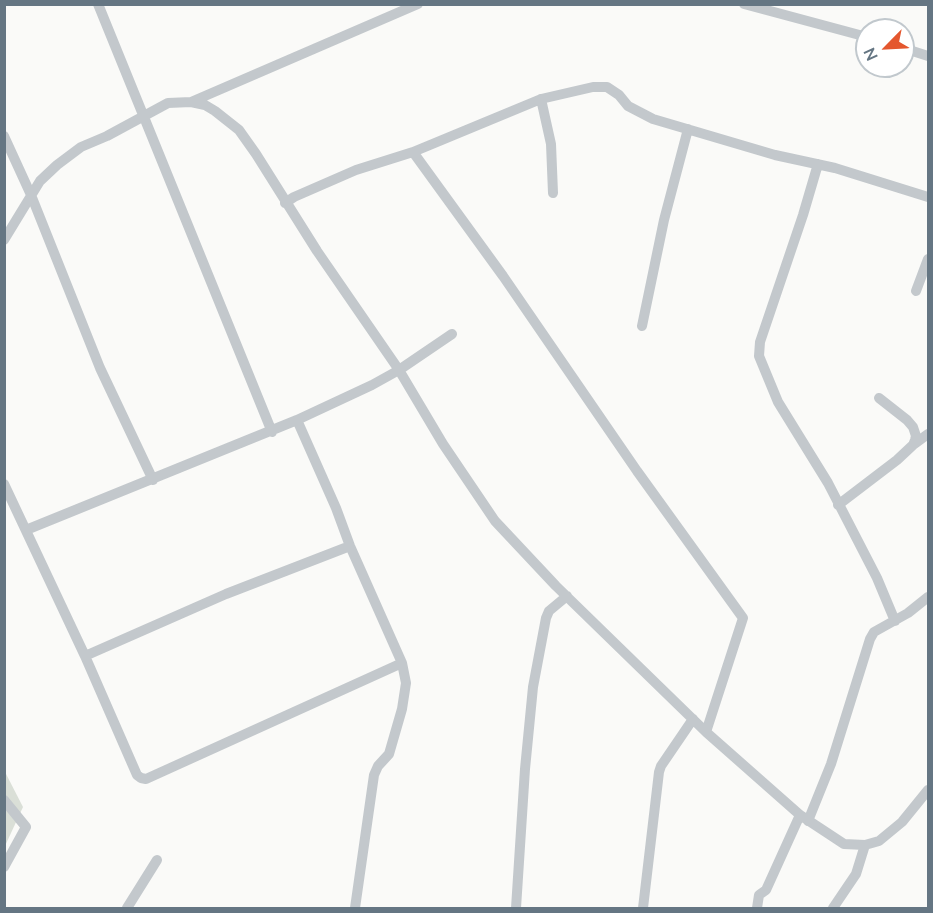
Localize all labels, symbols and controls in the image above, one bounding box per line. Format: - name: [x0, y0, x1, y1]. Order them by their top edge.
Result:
- north arrow: [855, 18, 915, 78]
- text: N: [859, 45, 882, 64]

